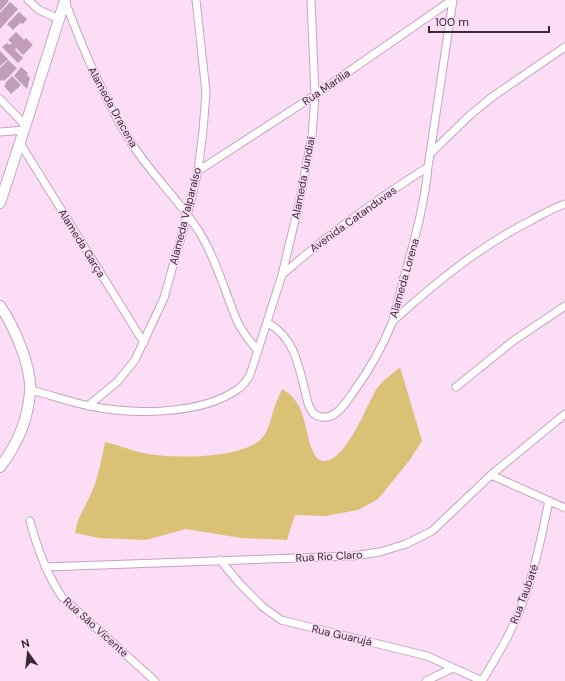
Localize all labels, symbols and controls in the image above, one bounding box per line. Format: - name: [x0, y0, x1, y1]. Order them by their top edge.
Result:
- scale bar: [429, 8, 549, 34]
- text: 100 m: [435, 14, 469, 30]
- street label: Alameda Dracena: [85, 64, 141, 150]
- street label: Rua Marilia: [299, 66, 353, 108]
- street label: Alameda Jundiaí: [288, 135, 318, 220]
- street label: Alameda Valparaíso: [166, 166, 204, 266]
- street label: Avenida Catanduvas: [307, 183, 399, 255]
- street label: Alameda Garça: [55, 206, 109, 280]
- street label: Alameda Lorena: [386, 237, 422, 319]
- street label: Rua Rio Claro: [295, 547, 363, 565]
- street label: Rua Taubaté: [507, 562, 541, 626]
- street label: Rua São Vicente: [61, 594, 131, 660]
- street label: Rua Guarujá: [311, 621, 374, 649]
- north arrow: [8, 633, 48, 673]
- text: N: [20, 636, 31, 651]

